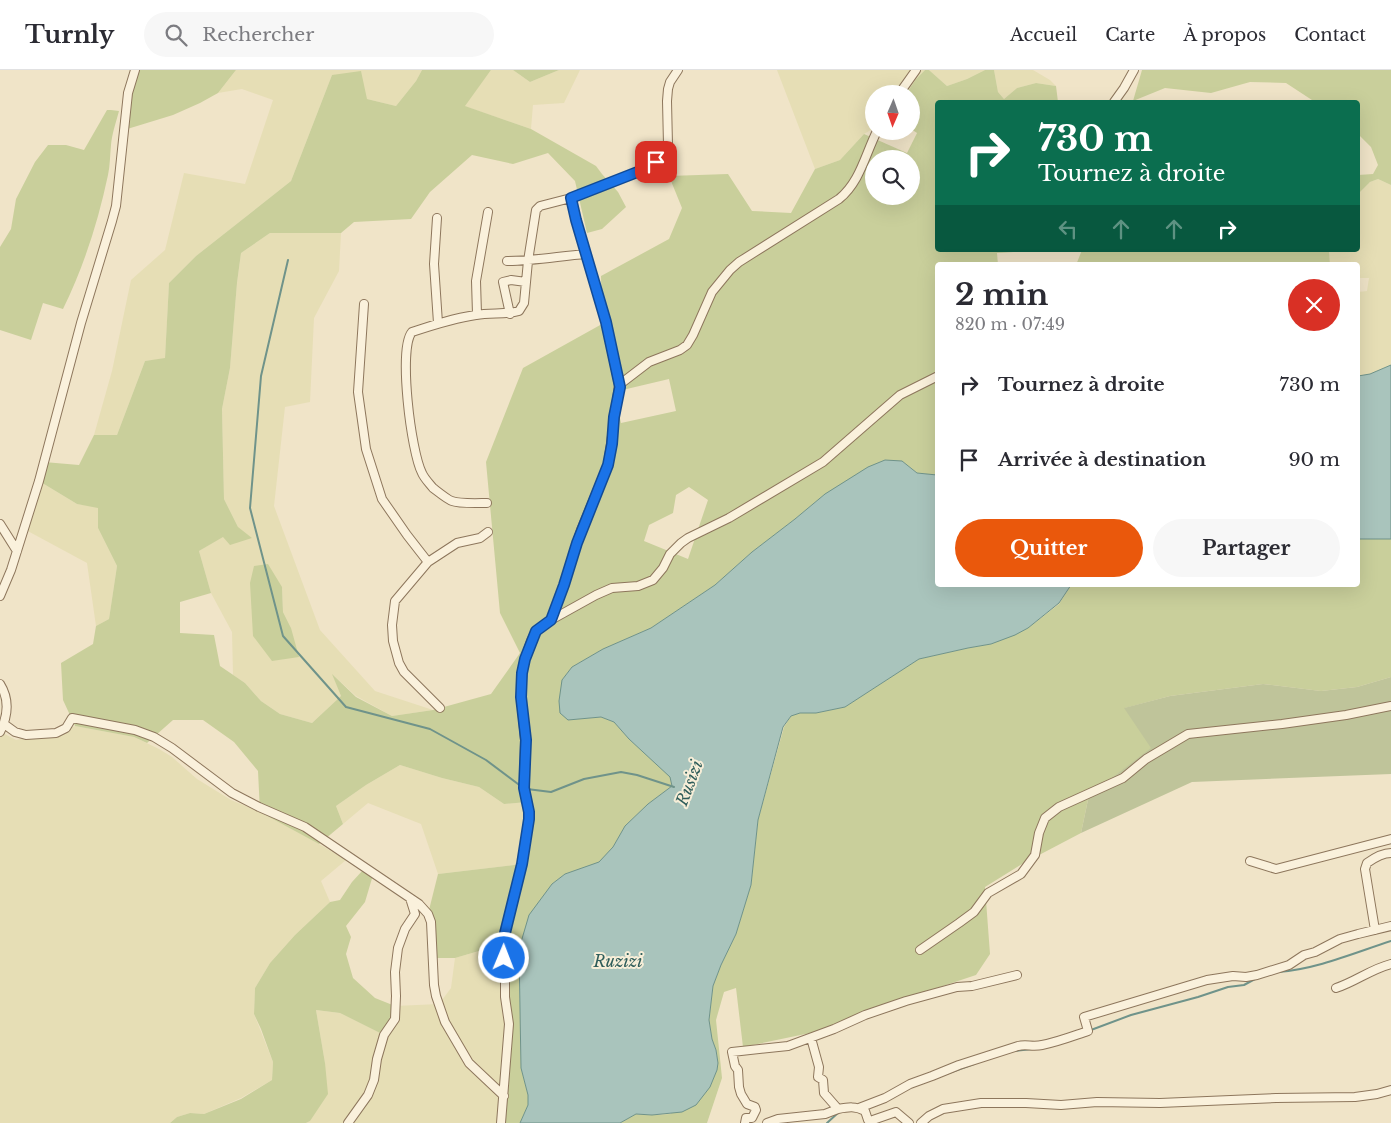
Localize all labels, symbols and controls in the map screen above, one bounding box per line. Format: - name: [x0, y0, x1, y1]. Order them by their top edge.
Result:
- search box: [144, 12, 494, 57]
- text: Turnly: [25, 20, 114, 49]
- icon: search: [162, 21, 190, 49]
- text: Rechercher: [202, 23, 314, 46]
- text: Accueil: [1010, 24, 1077, 46]
- text: Carte: [1105, 24, 1155, 46]
- text: À propos: [1183, 24, 1266, 46]
- text: Contact: [1294, 24, 1366, 46]
- north arrow: [865, 85, 920, 140]
- map controls: [865, 85, 920, 205]
- text: 730 m: [1038, 117, 1153, 160]
- icon: right: [955, 120, 1020, 185]
- pin: [635, 141, 677, 183]
- icon: arrive: [642, 148, 670, 176]
- button: search: [865, 150, 920, 205]
- text: Tournez à droite: [1038, 160, 1225, 187]
- icon: left: [1054, 215, 1082, 243]
- icon: ahead: [1107, 215, 1135, 243]
- icon: ahead: [1160, 215, 1188, 243]
- icon: right: [1213, 215, 1241, 243]
- text: 2 min: [955, 276, 1048, 313]
- button: close: [1288, 279, 1340, 331]
- text: 820 m · 07:49: [955, 314, 1065, 334]
- icon: right: [955, 371, 983, 399]
- text: Tournez à droite: [998, 373, 1165, 396]
- text: 730 m: [1279, 373, 1340, 396]
- icon: arrive: [955, 446, 983, 474]
- text: Arrivée à destination: [998, 448, 1206, 471]
- text: 90 m: [1288, 448, 1340, 471]
- button: Quitter: [955, 519, 1143, 577]
- button: Partager: [1153, 519, 1340, 577]
- water label: Rusizi: [671, 757, 707, 809]
- position arrow: [477, 931, 529, 983]
- water label: Ruzizi: [592, 951, 643, 971]

